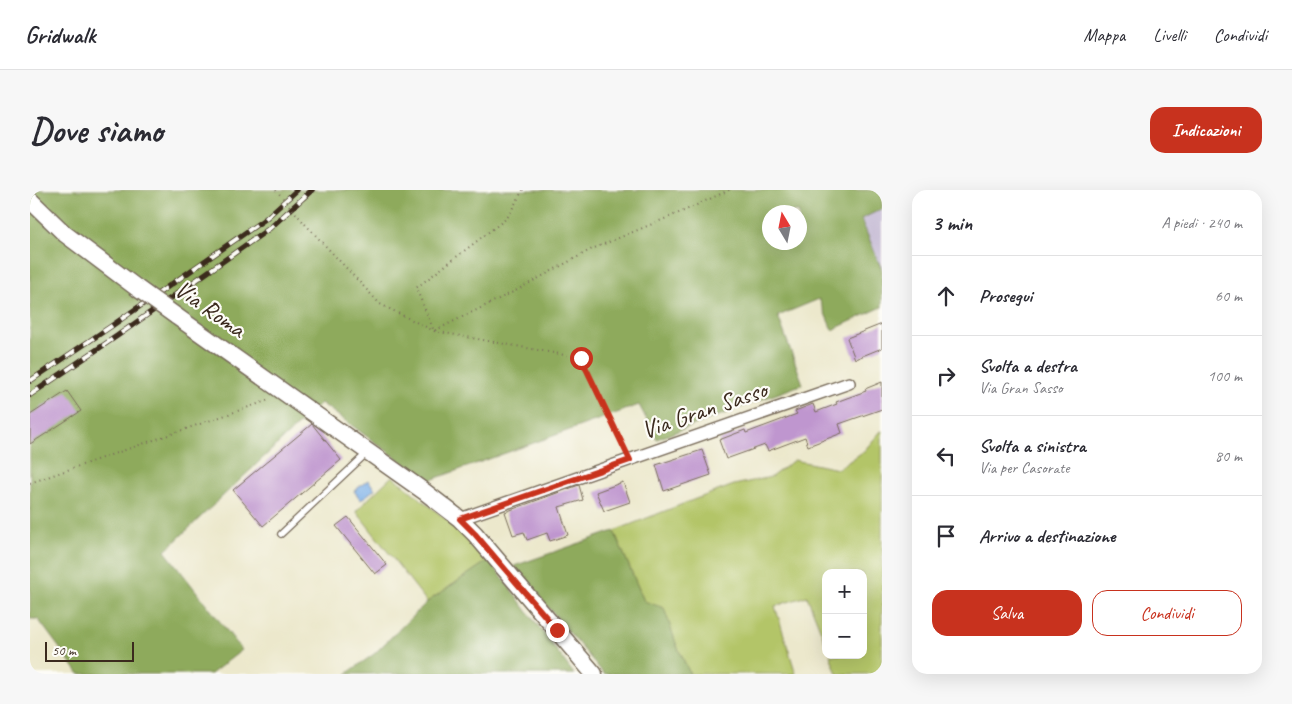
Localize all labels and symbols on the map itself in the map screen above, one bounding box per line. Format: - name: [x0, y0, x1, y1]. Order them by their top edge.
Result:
- north arrow: [762, 205, 807, 250]
- street label: Via Roma: [168, 273, 253, 346]
- route start: [570, 347, 593, 370]
- street label: Via Gran Sasso: [637, 373, 774, 446]
- route end: [546, 619, 569, 642]
- scale bar: [45, 639, 134, 662]

